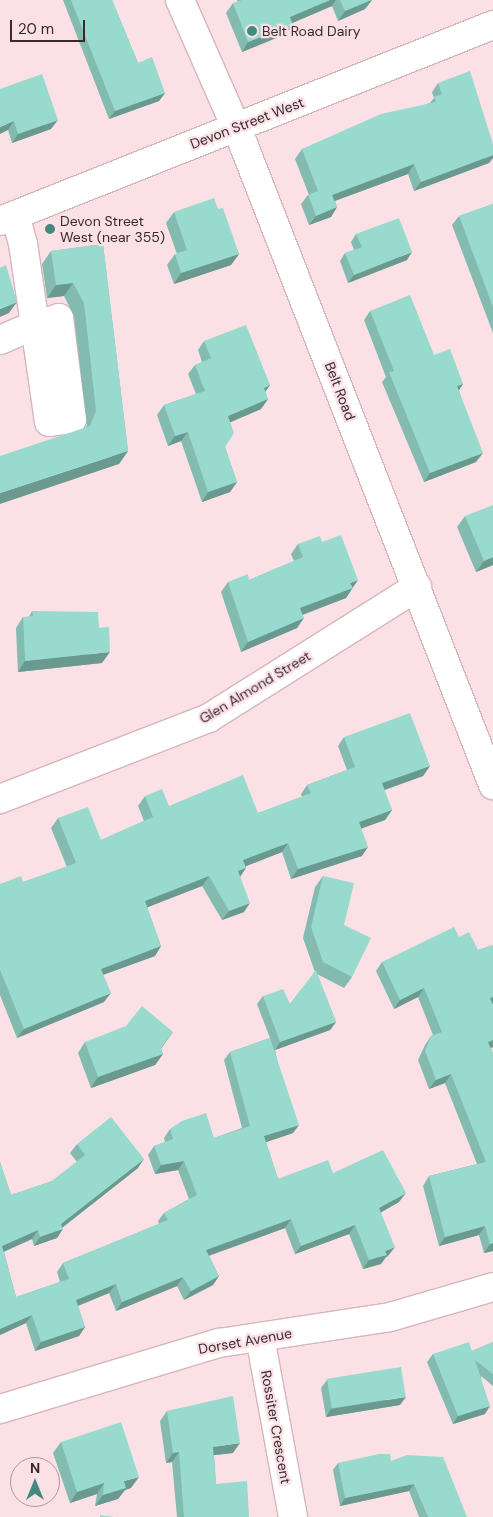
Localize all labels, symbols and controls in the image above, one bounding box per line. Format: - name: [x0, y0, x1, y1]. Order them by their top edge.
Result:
- scale bar: [12, 10, 88, 42]
- text: 20 m: [18, 19, 54, 39]
- place label: Belt Road Dairy: [262, 23, 361, 39]
- marker: Belt Road Dairy: [246, 25, 258, 37]
- street label: Devon Street West: [188, 94, 306, 152]
- place label: Devon Street West (near 355): [60, 213, 165, 246]
- marker: Devon Street West (near 355): [44, 223, 56, 235]
- street label: Belt Road: [321, 359, 359, 423]
- street label: Glen Almond Street: [196, 647, 314, 727]
- street label: Dorset Avenue: [197, 1325, 293, 1357]
- street label: Rossiter Crescent: [258, 1369, 294, 1485]
- north arrow: [10, 1457, 60, 1507]
- text: N: [30, 1459, 40, 1477]

